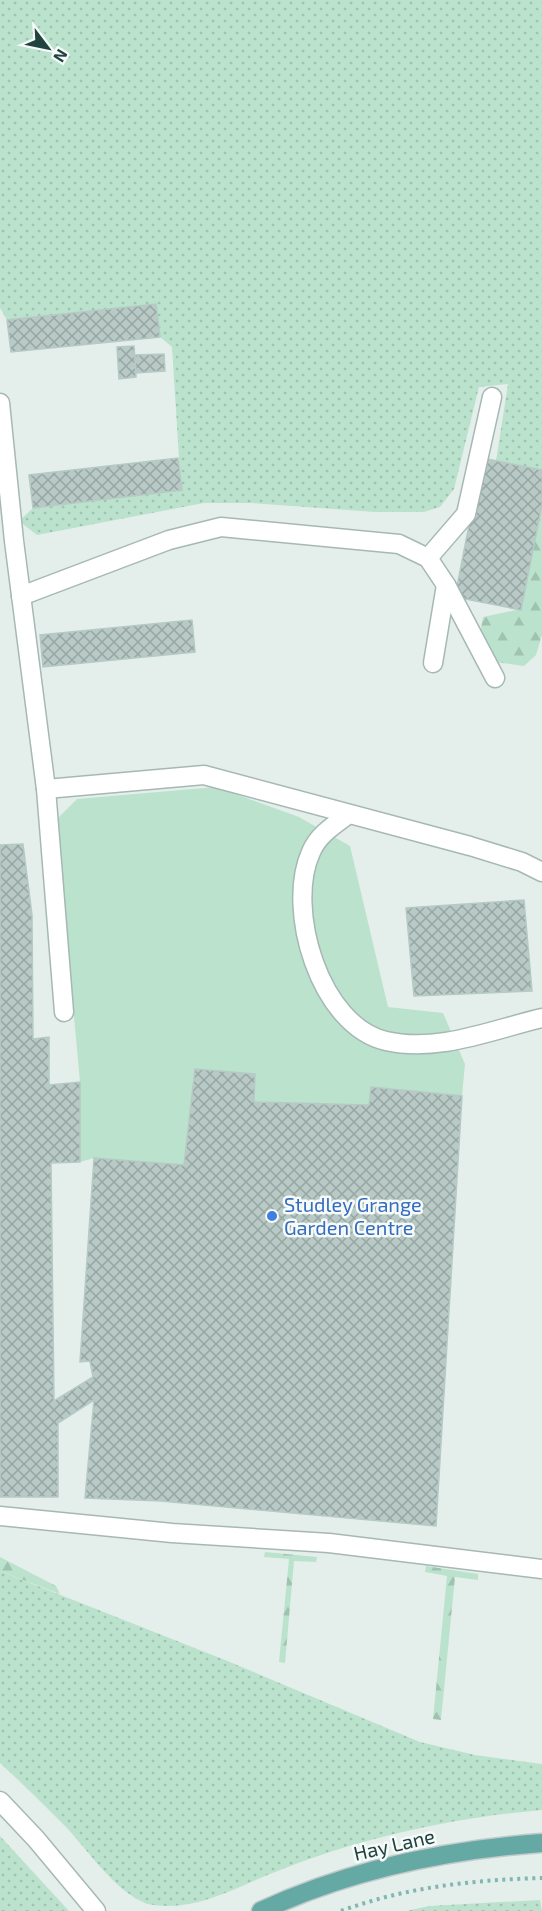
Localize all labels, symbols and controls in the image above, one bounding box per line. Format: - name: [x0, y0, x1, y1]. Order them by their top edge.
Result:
- north arrow: [18, 18, 78, 78]
- text: N: [50, 46, 72, 66]
- place label: Studley Grange Garden Centre: [284, 1192, 422, 1239]
- marker: Studley Grange Garden Centre: [265, 1209, 279, 1223]
- street label: Hay Lane: [351, 1823, 437, 1865]

